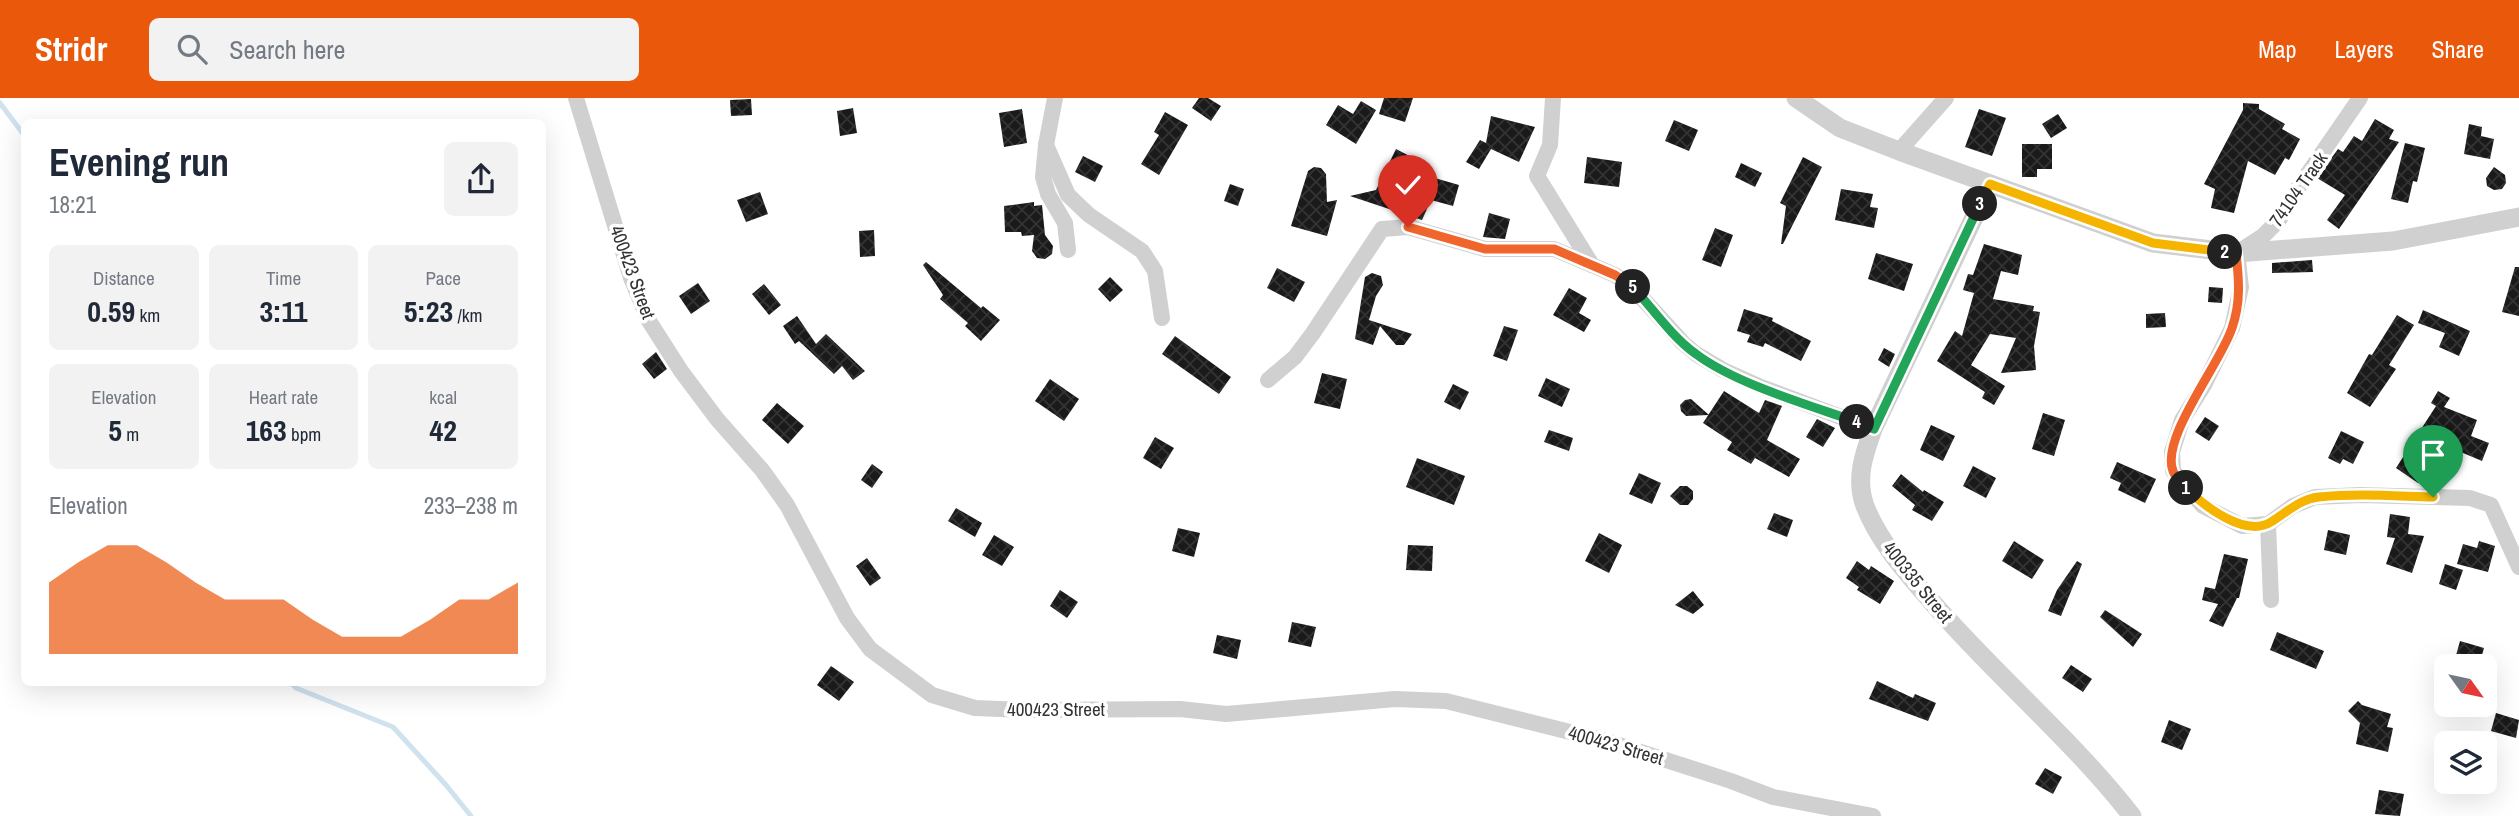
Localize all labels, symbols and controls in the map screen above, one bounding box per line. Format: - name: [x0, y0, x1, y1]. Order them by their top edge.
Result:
- search box: [149, 18, 639, 81]
- text: Stridr: [35, 27, 107, 71]
- icon: search: [173, 30, 211, 68]
- text: Search here: [229, 32, 345, 67]
- text: Map: [2258, 33, 2296, 65]
- text: Layers: [2334, 33, 2393, 65]
- text: Share: [2431, 33, 2484, 65]
- text: Evening run: [49, 137, 229, 188]
- button: share: [444, 142, 518, 216]
- street label: 74104 Track: [2263, 146, 2333, 232]
- pin: [1378, 155, 1438, 227]
- icon: check: [1389, 166, 1427, 204]
- pin: 3: [1962, 186, 1997, 222]
- text: 18:21: [49, 189, 96, 220]
- text: 3: [1975, 190, 1984, 216]
- street label: 400423 Street: [604, 222, 662, 323]
- pin: 2: [2208, 234, 2242, 270]
- text: 2: [2220, 238, 2229, 264]
- text: Distance: [93, 265, 155, 291]
- text: Time: [266, 265, 301, 291]
- text: Pace: [425, 265, 461, 291]
- pin: 5: [1616, 270, 1650, 304]
- text: 5: [1628, 273, 1637, 299]
- text: 0.59: [87, 291, 135, 331]
- text: 3:11: [260, 291, 307, 331]
- text: 5:23: [404, 291, 453, 331]
- text: km: [135, 302, 160, 328]
- text: /km: [453, 302, 483, 328]
- text: Elevation: [91, 384, 156, 410]
- text: Heart rate: [249, 384, 318, 410]
- text: kcal: [429, 384, 457, 410]
- pin: 4: [1840, 404, 1874, 440]
- text: 4: [1852, 408, 1861, 434]
- text: 5: [108, 410, 122, 450]
- text: 163: [246, 410, 287, 450]
- text: 42: [429, 410, 457, 450]
- text: m: [122, 421, 139, 447]
- text: bpm: [287, 421, 321, 447]
- pin: [2403, 425, 2463, 497]
- icon: arrive: [2414, 436, 2452, 474]
- pin: 1: [2168, 470, 2204, 506]
- text: 1: [2181, 474, 2190, 500]
- text: Elevation: [49, 490, 128, 521]
- text: 233–238 m: [424, 490, 518, 521]
- street label: 400335 Street: [1877, 536, 1959, 629]
- north arrow: [2434, 654, 2497, 718]
- map controls: [2434, 654, 2497, 794]
- street label: 400423 Street: [1007, 696, 1106, 722]
- street label: 400423 Street: [1565, 719, 1667, 771]
- button: layers: [2434, 731, 2497, 794]

